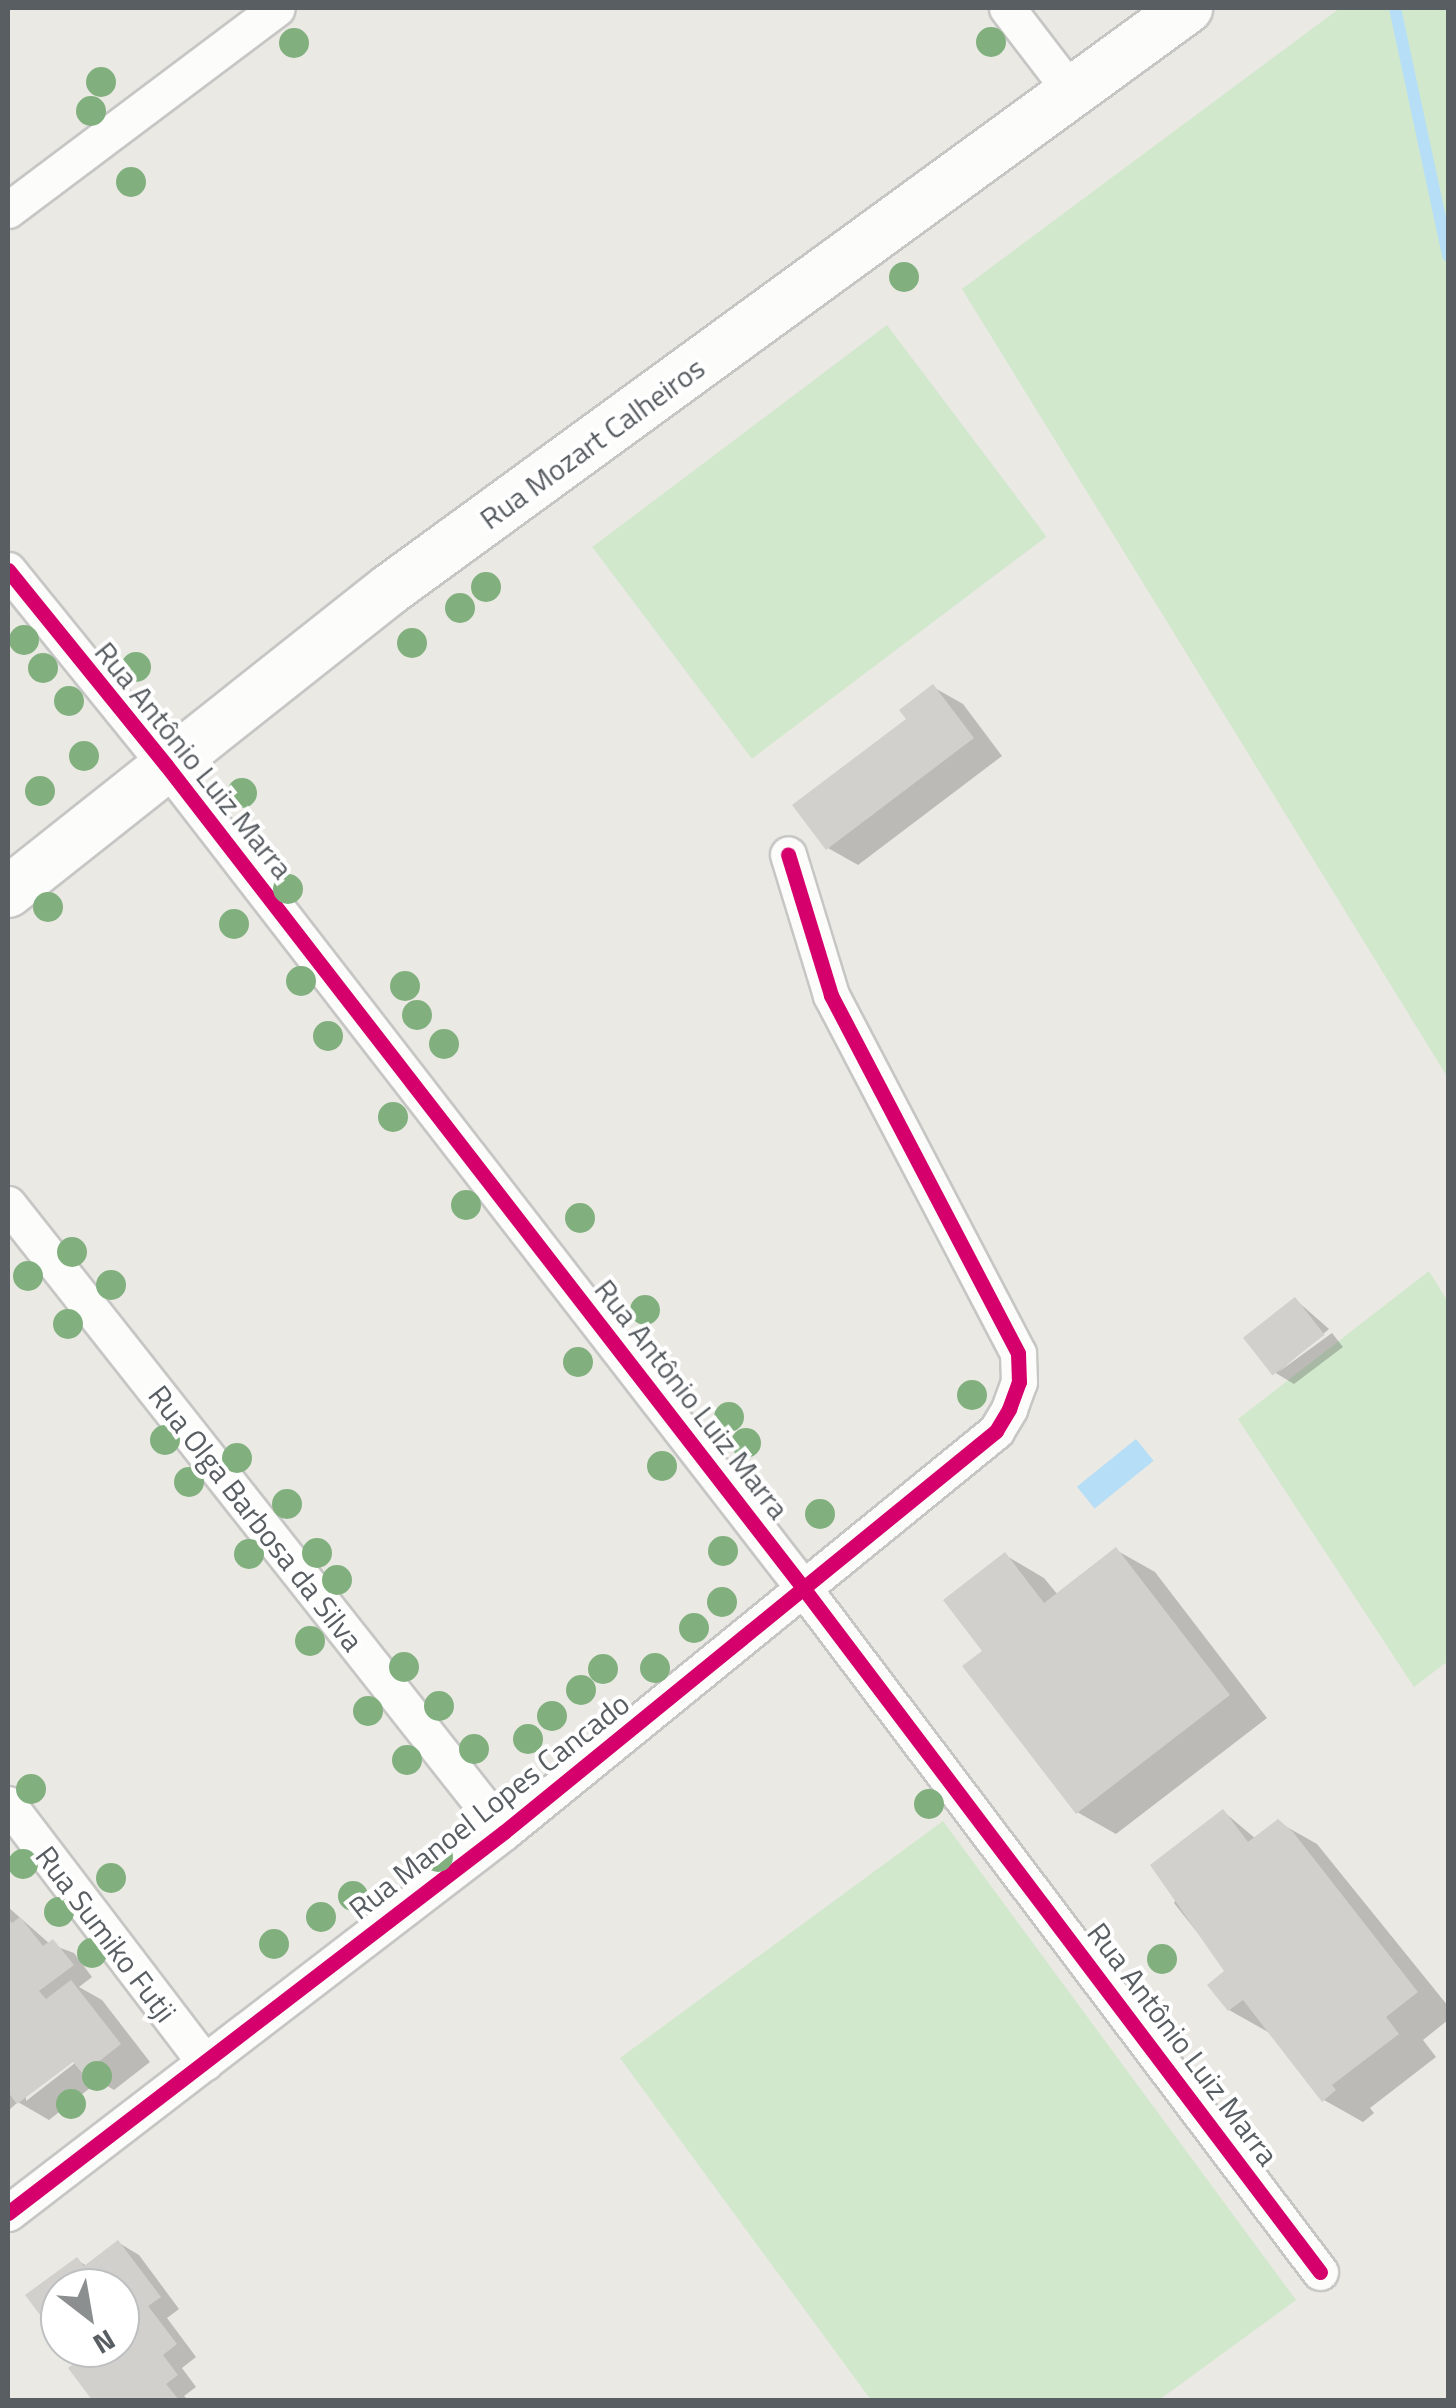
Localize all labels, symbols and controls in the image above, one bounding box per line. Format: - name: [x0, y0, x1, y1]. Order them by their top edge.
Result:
- street label: Rua Mozart Calheiros: [473, 349, 711, 537]
- street label: Rua Antônio Luiz Marra: [87, 634, 301, 886]
- street label: Rua Antônio Luiz Marra: [587, 1272, 797, 1526]
- street label: Rua Olga Barbosa da Silva: [141, 1378, 371, 1658]
- street label: Rua Manoel Lopes Cancado: [342, 1685, 636, 1927]
- street label: Rua Sumiko Futji: [28, 1839, 184, 2029]
- street label: Rua Antônio Luiz Marra: [1080, 1916, 1286, 2172]
- north arrow: [40, 2268, 140, 2368]
- text: N: [85, 2319, 124, 2366]

